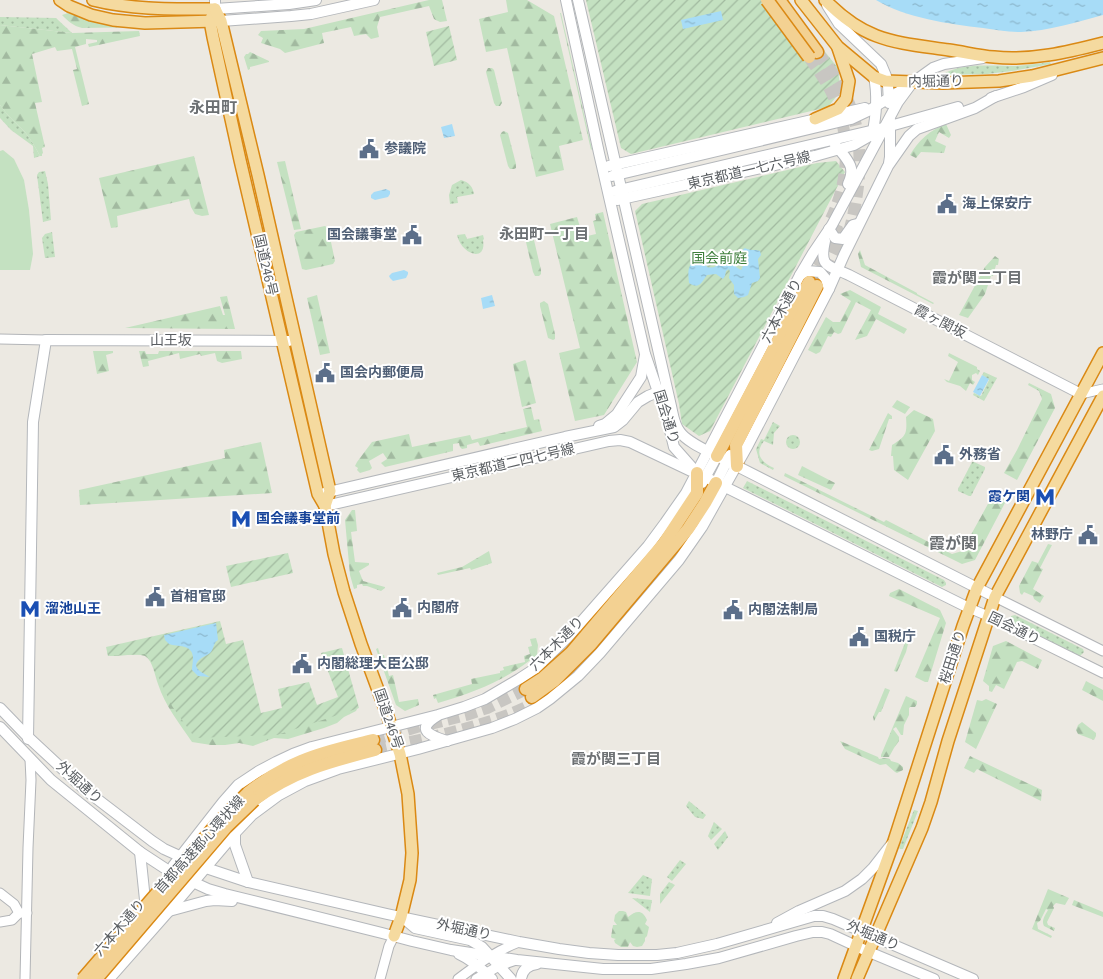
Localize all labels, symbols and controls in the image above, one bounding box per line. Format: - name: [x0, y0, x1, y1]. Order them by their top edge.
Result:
- street label: 内堀通り: [908, 72, 964, 92]
- district label: 永田町: [189, 97, 237, 119]
- public building icon: 参議院: [358, 138, 380, 160]
- place label: 参議院: [384, 139, 426, 159]
- street label: 東京都道一七六号線: [685, 147, 813, 195]
- public building icon: 海上保安庁: [936, 193, 958, 215]
- place label: 海上保安庁: [962, 194, 1032, 214]
- public building icon: 国会議事堂: [401, 224, 423, 246]
- district label: 永田町一丁目: [499, 224, 589, 245]
- place label: 国会議事堂: [327, 225, 397, 245]
- street label: 国道246号: [248, 232, 282, 298]
- park label: 国会前庭: [691, 249, 747, 269]
- district label: 霞が関二丁目: [932, 268, 1022, 289]
- street label: 六本木通り: [757, 275, 807, 347]
- street label: 霞ヶ関坂: [911, 300, 969, 344]
- street label: 山王坂: [150, 331, 192, 351]
- public building icon: 国会内郵便局: [314, 362, 336, 384]
- place label: 国会内郵便局: [340, 363, 424, 383]
- street label: 国会通り: [648, 387, 684, 447]
- street label: 東京都道二四七号線: [449, 439, 577, 487]
- public building icon: 外務省: [933, 444, 955, 466]
- place label: 外務省: [959, 445, 1001, 465]
- metro station icon: 霞ケ関: [1034, 486, 1056, 508]
- place label: 霞ケ関: [988, 487, 1030, 507]
- metro station icon: 国会議事堂前: [230, 508, 252, 530]
- place label: 国会議事堂前: [256, 509, 340, 529]
- public building icon: 林野庁: [1077, 524, 1099, 546]
- place label: 林野庁: [1031, 525, 1073, 545]
- district label: 霞が関: [929, 533, 977, 555]
- public building icon: 首相官邸: [144, 586, 166, 608]
- place label: 首相官邸: [170, 587, 226, 607]
- public building icon: 内閣府: [391, 597, 413, 619]
- metro station icon: 溜池山王: [19, 598, 41, 620]
- place label: 内閣府: [417, 598, 459, 618]
- place label: 溜池山王: [45, 599, 101, 619]
- public building icon: 内閣法制局: [722, 599, 744, 621]
- place label: 内閣法制局: [748, 600, 818, 620]
- street label: 国会通り: [984, 608, 1044, 650]
- street label: 六本木通り: [525, 612, 589, 676]
- public building icon: 国税庁: [848, 626, 870, 648]
- place label: 国税庁: [874, 627, 916, 647]
- street label: 桜田通り: [935, 627, 971, 687]
- public building icon: 内閣総理大臣公邸: [291, 653, 313, 675]
- place label: 内閣総理大臣公邸: [317, 654, 429, 674]
- street label: 国道246号: [368, 686, 408, 752]
- district label: 霞が関三丁目: [571, 749, 661, 770]
- street label: 外堀通り: [52, 757, 106, 809]
- street label: 首都高速都心環状線: [150, 791, 250, 899]
- street label: 六本木通り: [89, 895, 151, 961]
- street label: 外堀通り: [435, 914, 493, 946]
- street label: 外堀通り: [843, 916, 903, 956]

